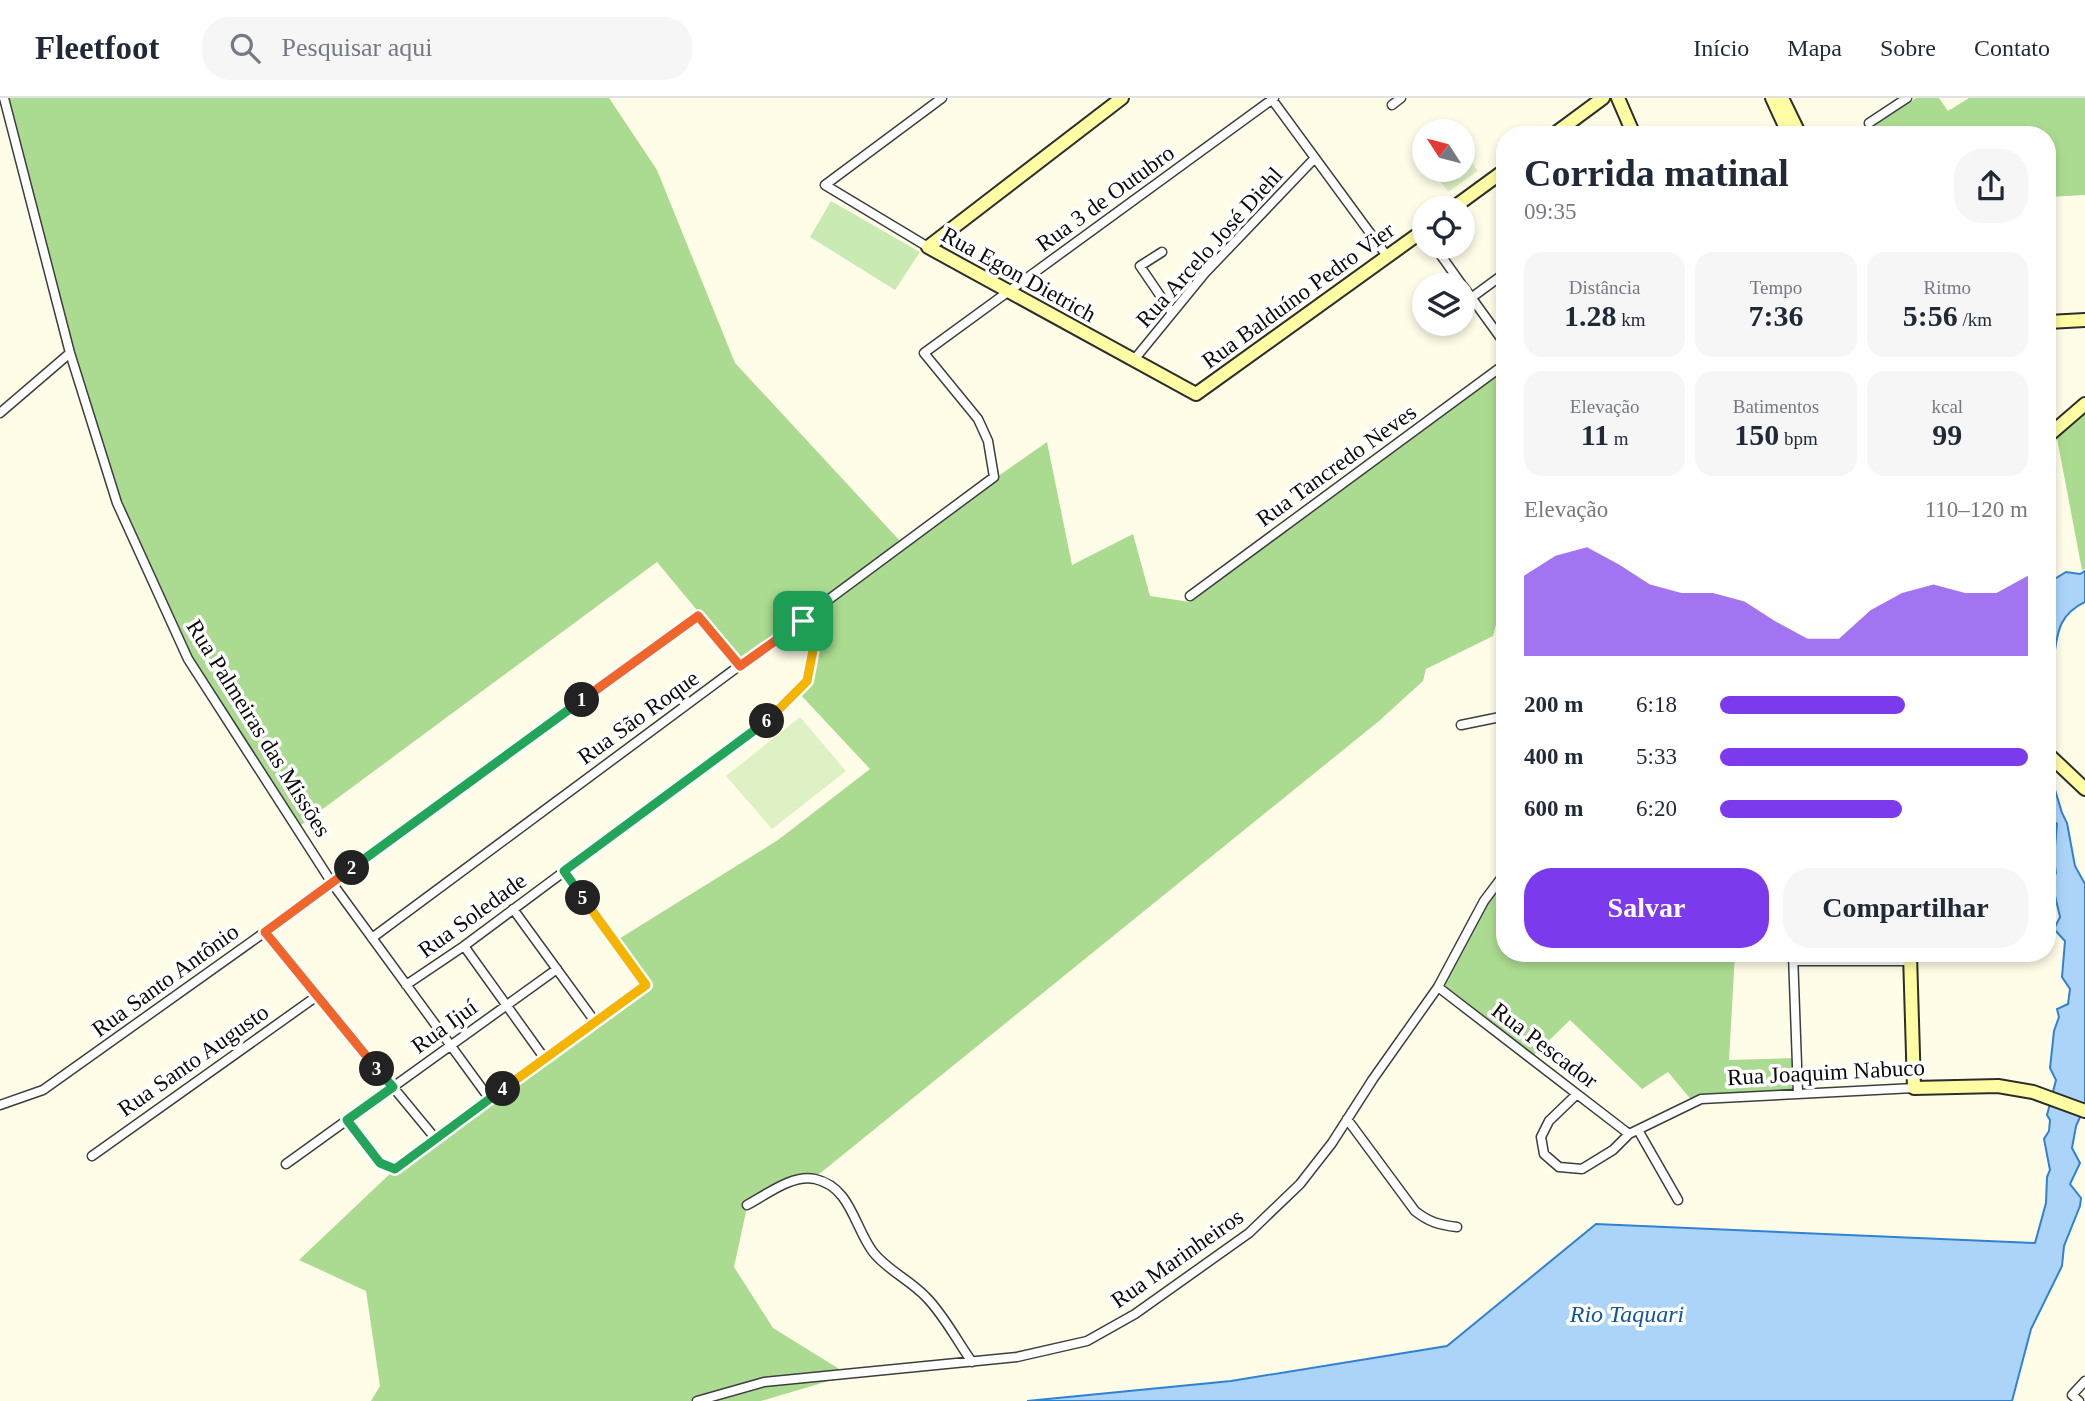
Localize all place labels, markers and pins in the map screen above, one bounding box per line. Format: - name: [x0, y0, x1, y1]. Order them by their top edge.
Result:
- pin: [773, 591, 833, 651]
- pin: 1: [564, 682, 600, 718]
- pin: 6: [750, 704, 784, 738]
- pin: 2: [334, 850, 370, 886]
- pin: 5: [566, 880, 600, 916]
- pin: 3: [360, 1052, 394, 1086]
- pin: 4: [486, 1072, 520, 1107]

